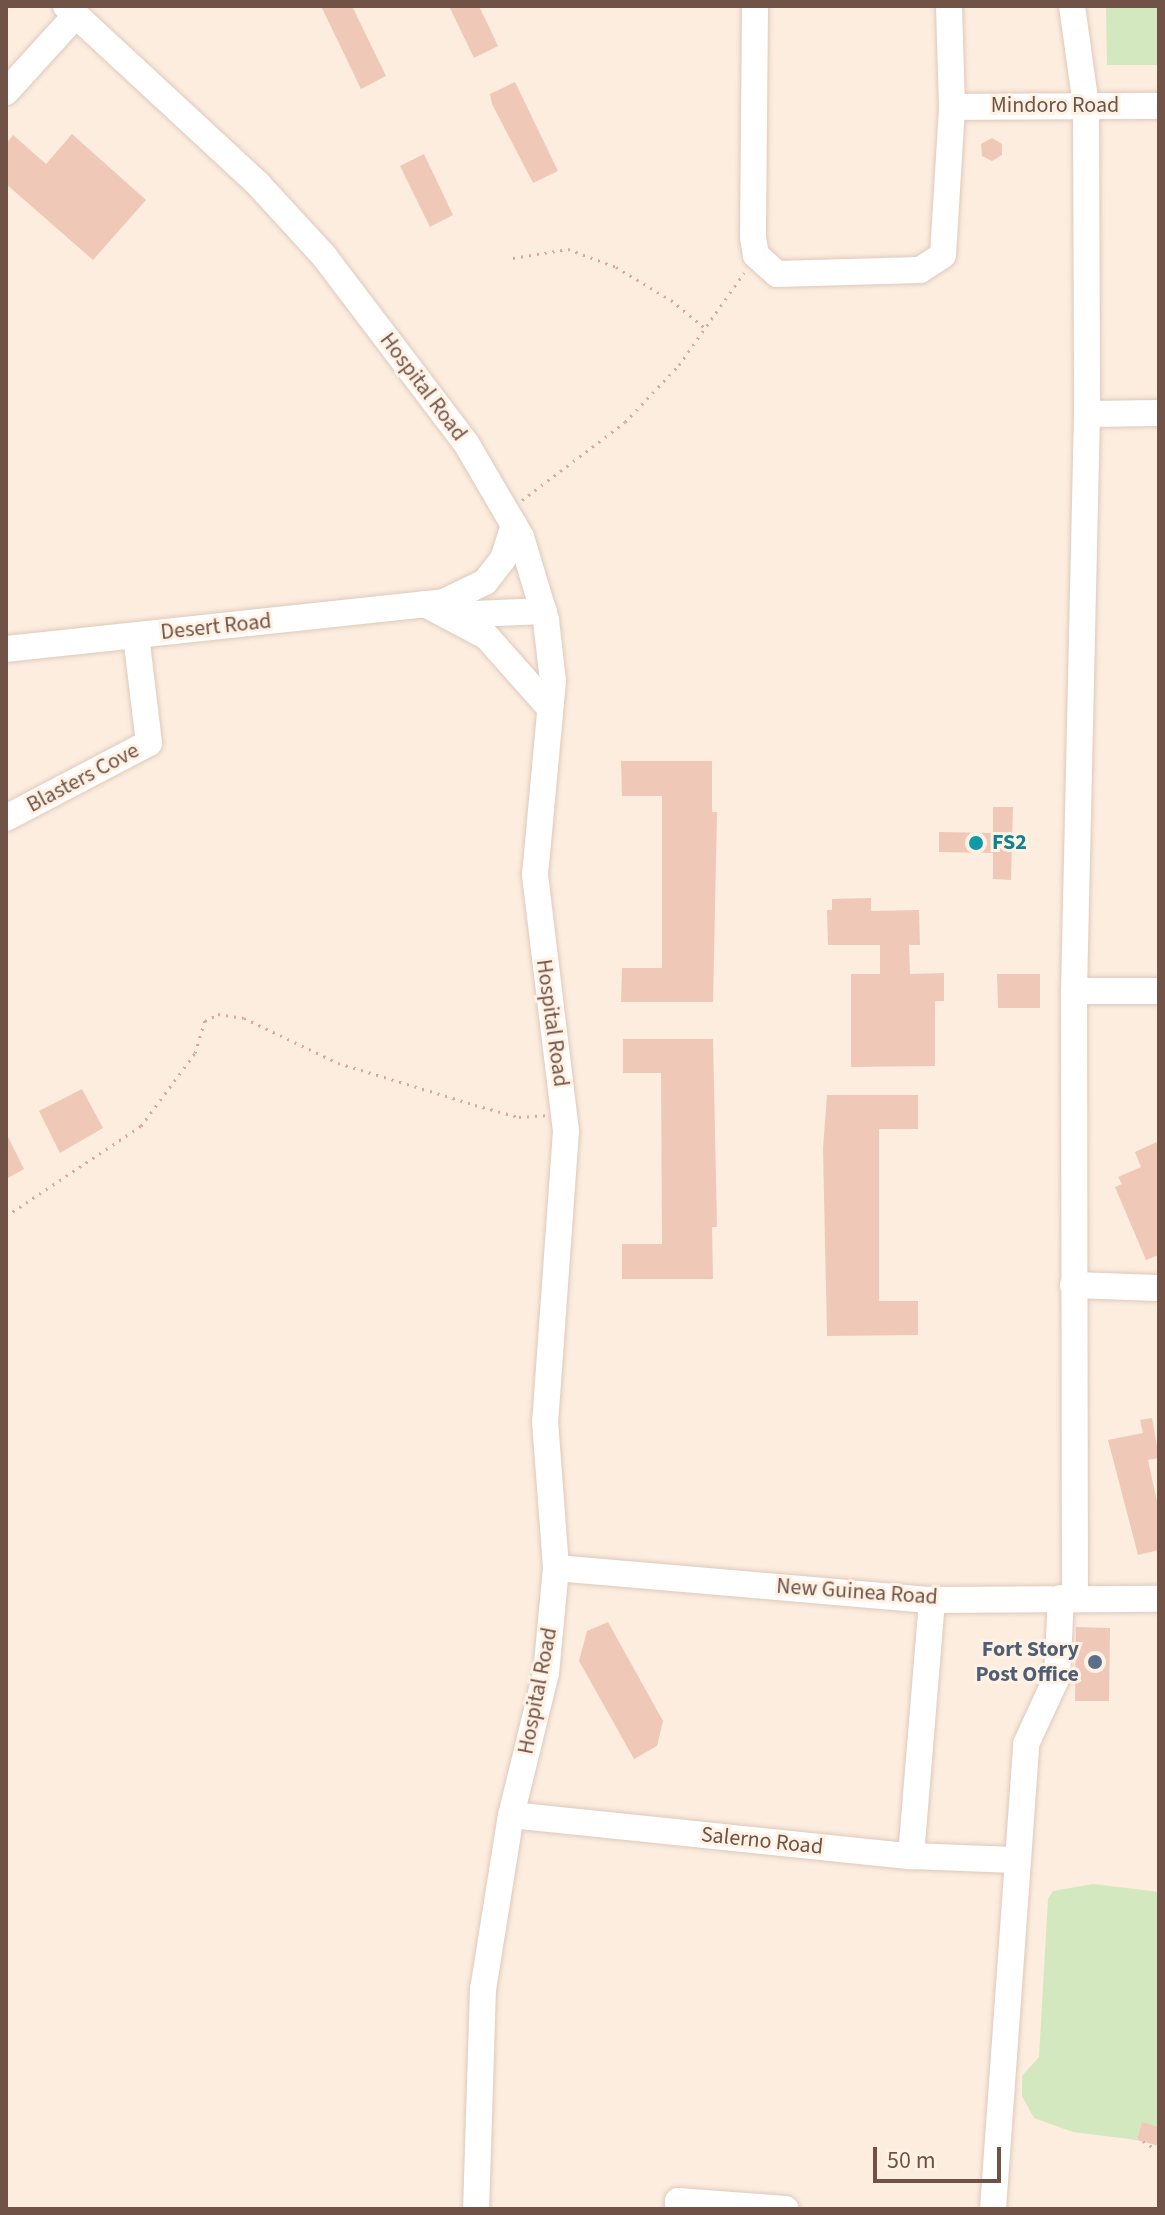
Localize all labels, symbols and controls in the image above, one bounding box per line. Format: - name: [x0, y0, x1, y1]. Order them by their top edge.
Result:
- street label: Mindoro Road: [991, 93, 1119, 119]
- street label: Hospital Road: [374, 328, 472, 446]
- street label: Desert Road: [159, 608, 273, 646]
- street label: Blasters Cove: [22, 737, 144, 819]
- place label: FS2: [992, 830, 1027, 856]
- marker: FS2: [967, 834, 985, 852]
- street label: Hospital Road: [530, 958, 574, 1088]
- street label: New Guinea Road: [775, 1573, 939, 1611]
- street label: Hospital Road: [513, 1625, 563, 1757]
- place label: Fort Story Post Office: [975, 1636, 1079, 1688]
- marker: Fort Story Post Office: [1086, 1653, 1104, 1671]
- street label: Salerno Road: [700, 1821, 824, 1861]
- scale bar: [877, 2131, 1005, 2181]
- text: 50 m: [887, 2143, 936, 2178]

